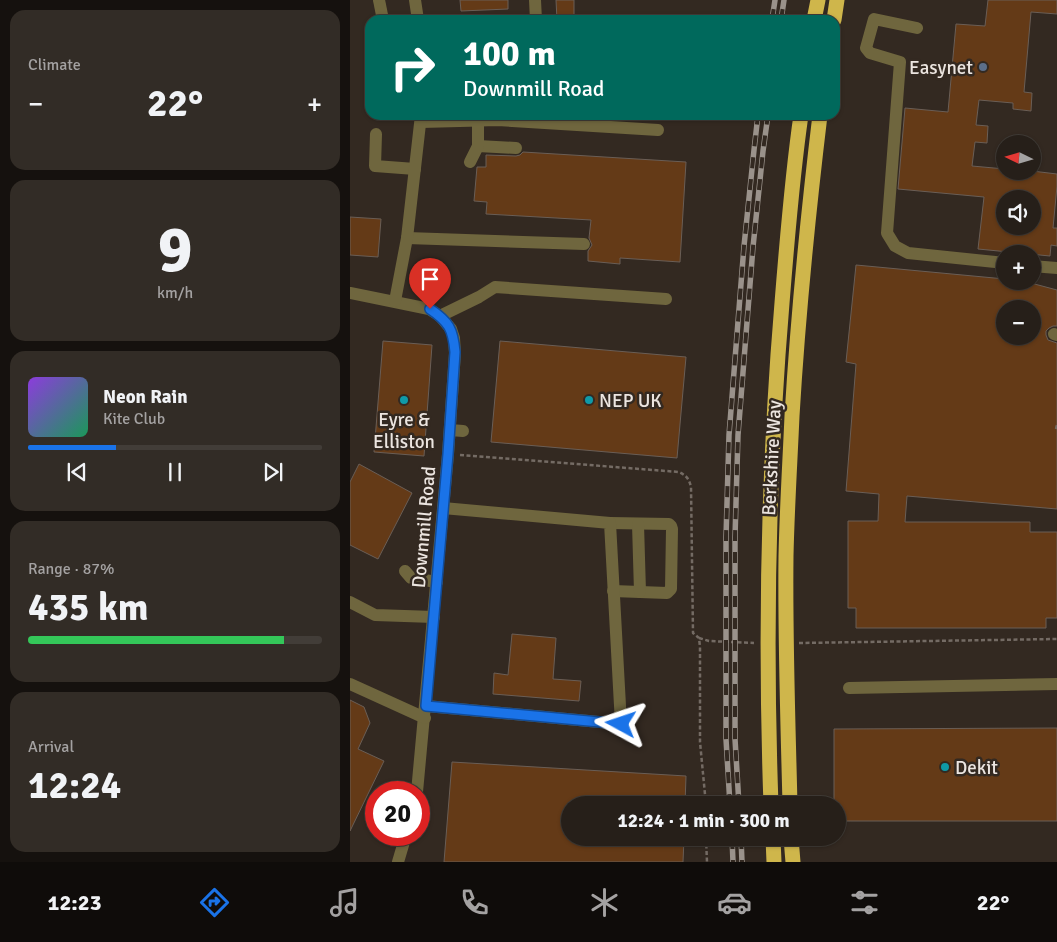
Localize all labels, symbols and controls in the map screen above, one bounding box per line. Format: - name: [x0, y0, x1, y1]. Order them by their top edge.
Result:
- text: 100 m: [463, 32, 556, 75]
- icon: right: [380, 35, 445, 100]
- text: Climate: [28, 55, 81, 75]
- place label: Easynet: [909, 56, 973, 80]
- marker: Easynet: [977, 61, 989, 73]
- text: Downmill Road: [463, 75, 604, 102]
- text: 22°: [147, 80, 203, 127]
- text: −: [28, 87, 43, 121]
- text: +: [307, 87, 322, 121]
- north arrow: [996, 135, 1041, 180]
- map controls: [996, 135, 1041, 345]
- button: sound: [996, 190, 1041, 235]
- text: 9: [157, 210, 193, 290]
- button: +: [996, 245, 1041, 290]
- pin: [409, 258, 451, 309]
- icon: arrive: [416, 265, 444, 293]
- text: km/h: [157, 283, 193, 303]
- button: −: [996, 300, 1041, 345]
- text: Neon Rain: [103, 385, 188, 409]
- place label: NEP UK: [599, 389, 662, 413]
- marker: Eyre & Elliston: [398, 394, 410, 406]
- marker: NEP UK: [583, 394, 595, 406]
- street label: Berkshire Way: [757, 400, 787, 516]
- place label: Eyre & Elliston: [373, 408, 435, 454]
- text: Kite Club: [103, 409, 165, 429]
- icon: previous: [63, 458, 91, 486]
- icon: pause: [161, 458, 189, 486]
- icon: next: [259, 458, 287, 486]
- street label: Downmill Road: [407, 465, 441, 589]
- text: Range · 87%: [28, 559, 114, 579]
- text: 435 km: [28, 584, 149, 631]
- position arrow: [594, 697, 646, 749]
- text: Arrival: [28, 737, 74, 757]
- place label: Dekit: [955, 756, 998, 780]
- marker: Dekit: [939, 761, 951, 773]
- text: 12:24: [28, 762, 121, 809]
- speed limit sign: 20: [365, 781, 430, 846]
- text: 12:24 · 1 min · 300 m: [617, 809, 790, 833]
- icon: directions: [197, 885, 232, 920]
- icon: music: [327, 885, 362, 920]
- icon: phone: [457, 885, 492, 920]
- icon: climate: [587, 885, 622, 920]
- icon: car: [717, 885, 752, 920]
- icon: filters: [847, 885, 882, 920]
- text: 12:23: [48, 889, 102, 916]
- text: 22°: [977, 889, 1009, 916]

